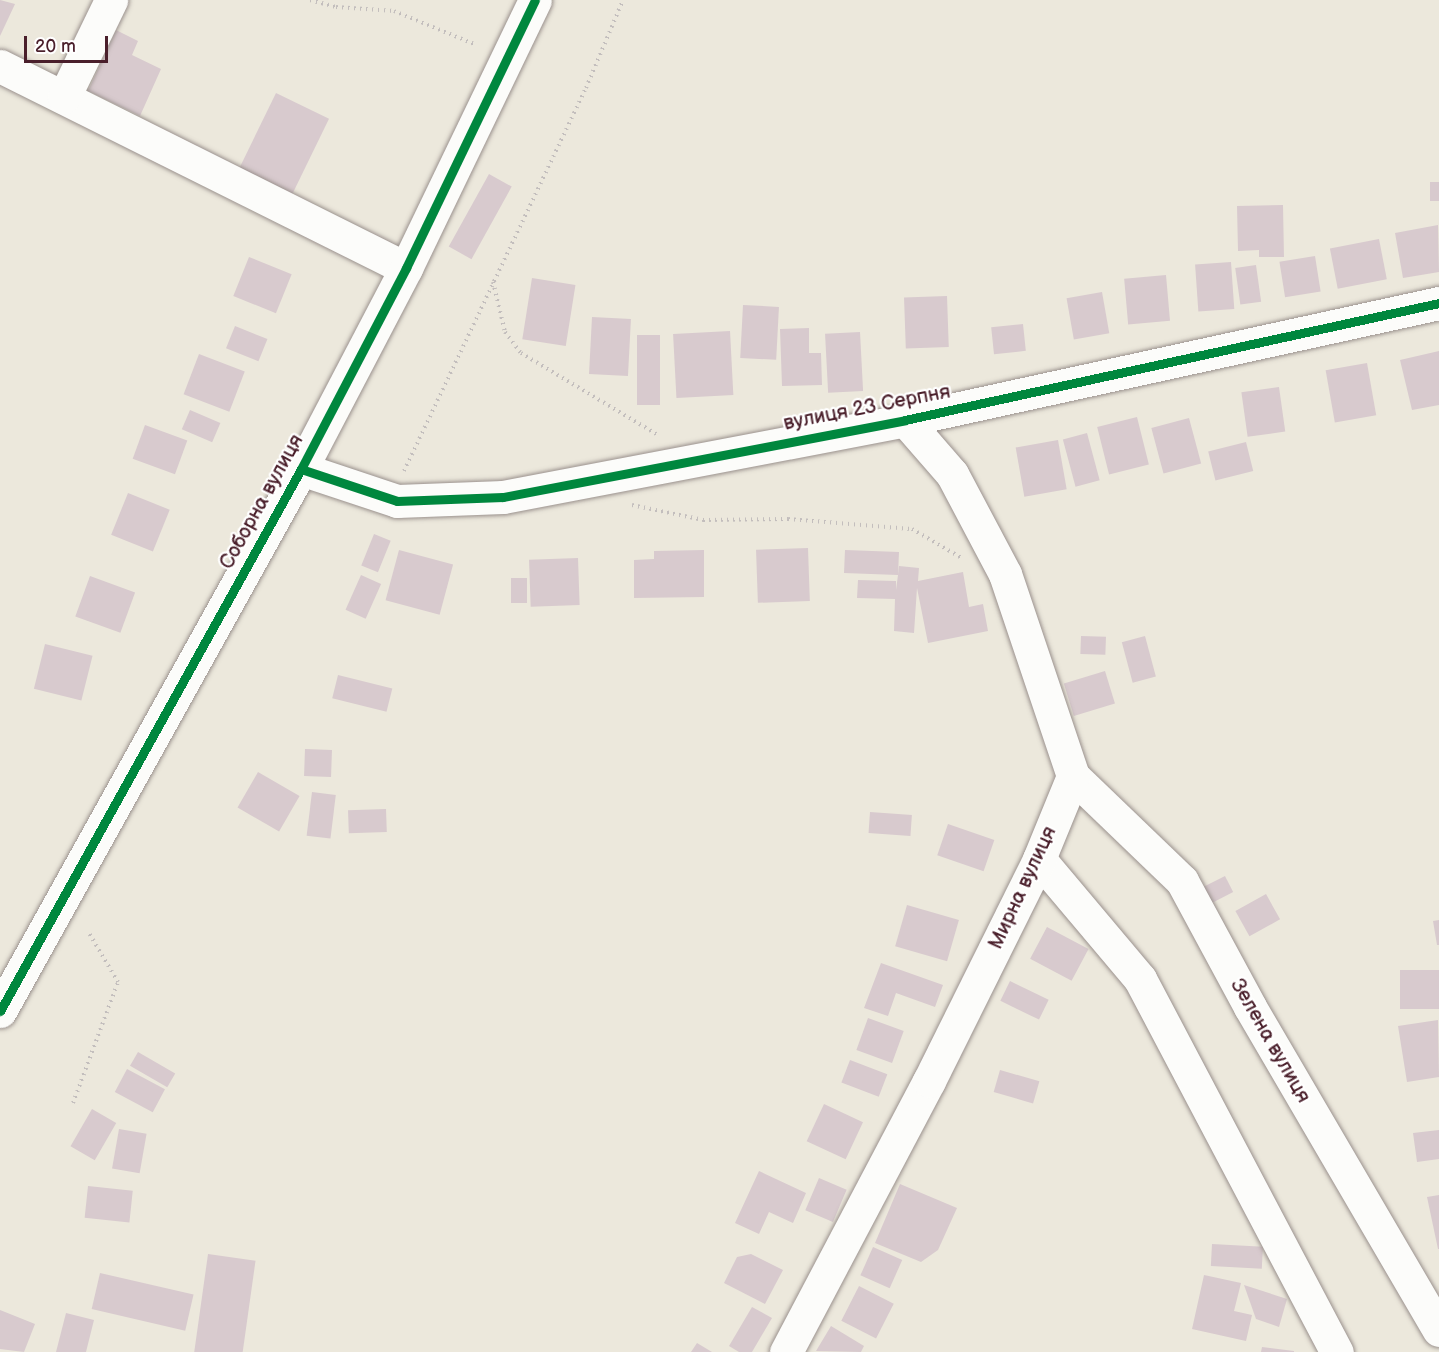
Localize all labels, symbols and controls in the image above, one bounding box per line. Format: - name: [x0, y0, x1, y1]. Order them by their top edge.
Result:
- scale bar: [27, 24, 111, 62]
- text: 20 m: [35, 36, 76, 57]
- street label: вулиця 23 Серпня: [781, 380, 953, 436]
- street label: Соборна вулиця: [215, 430, 309, 574]
- street label: Мирна вулиця: [984, 823, 1062, 953]
- street label: Зелена вулиця: [1225, 975, 1315, 1107]

